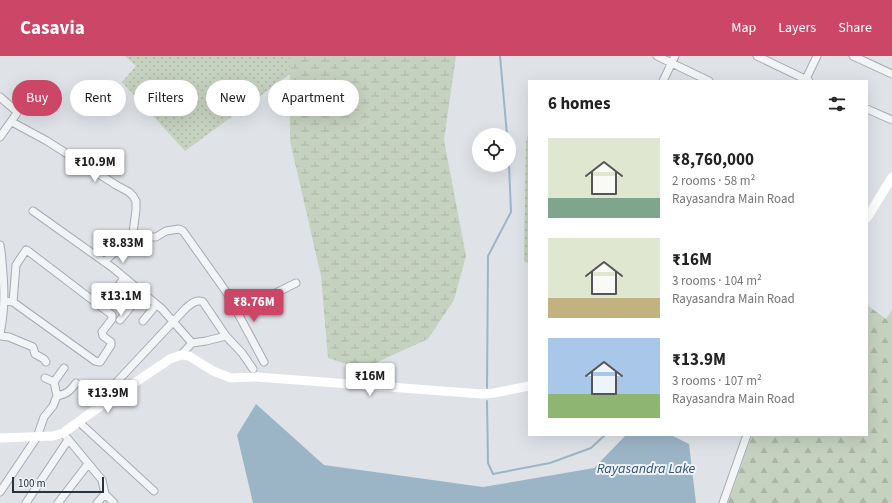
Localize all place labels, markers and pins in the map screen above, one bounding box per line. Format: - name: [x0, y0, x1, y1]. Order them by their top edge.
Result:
- pin: ₹10.9M: [62, 149, 128, 183]
- pin: ₹8.83M: [90, 230, 156, 264]
- pin: ₹13.1M: [88, 283, 154, 317]
- pin: ₹8.76M: [221, 289, 287, 323]
- pin: ₹16M: [346, 363, 394, 397]
- pin: ₹13.9M: [75, 380, 141, 414]

